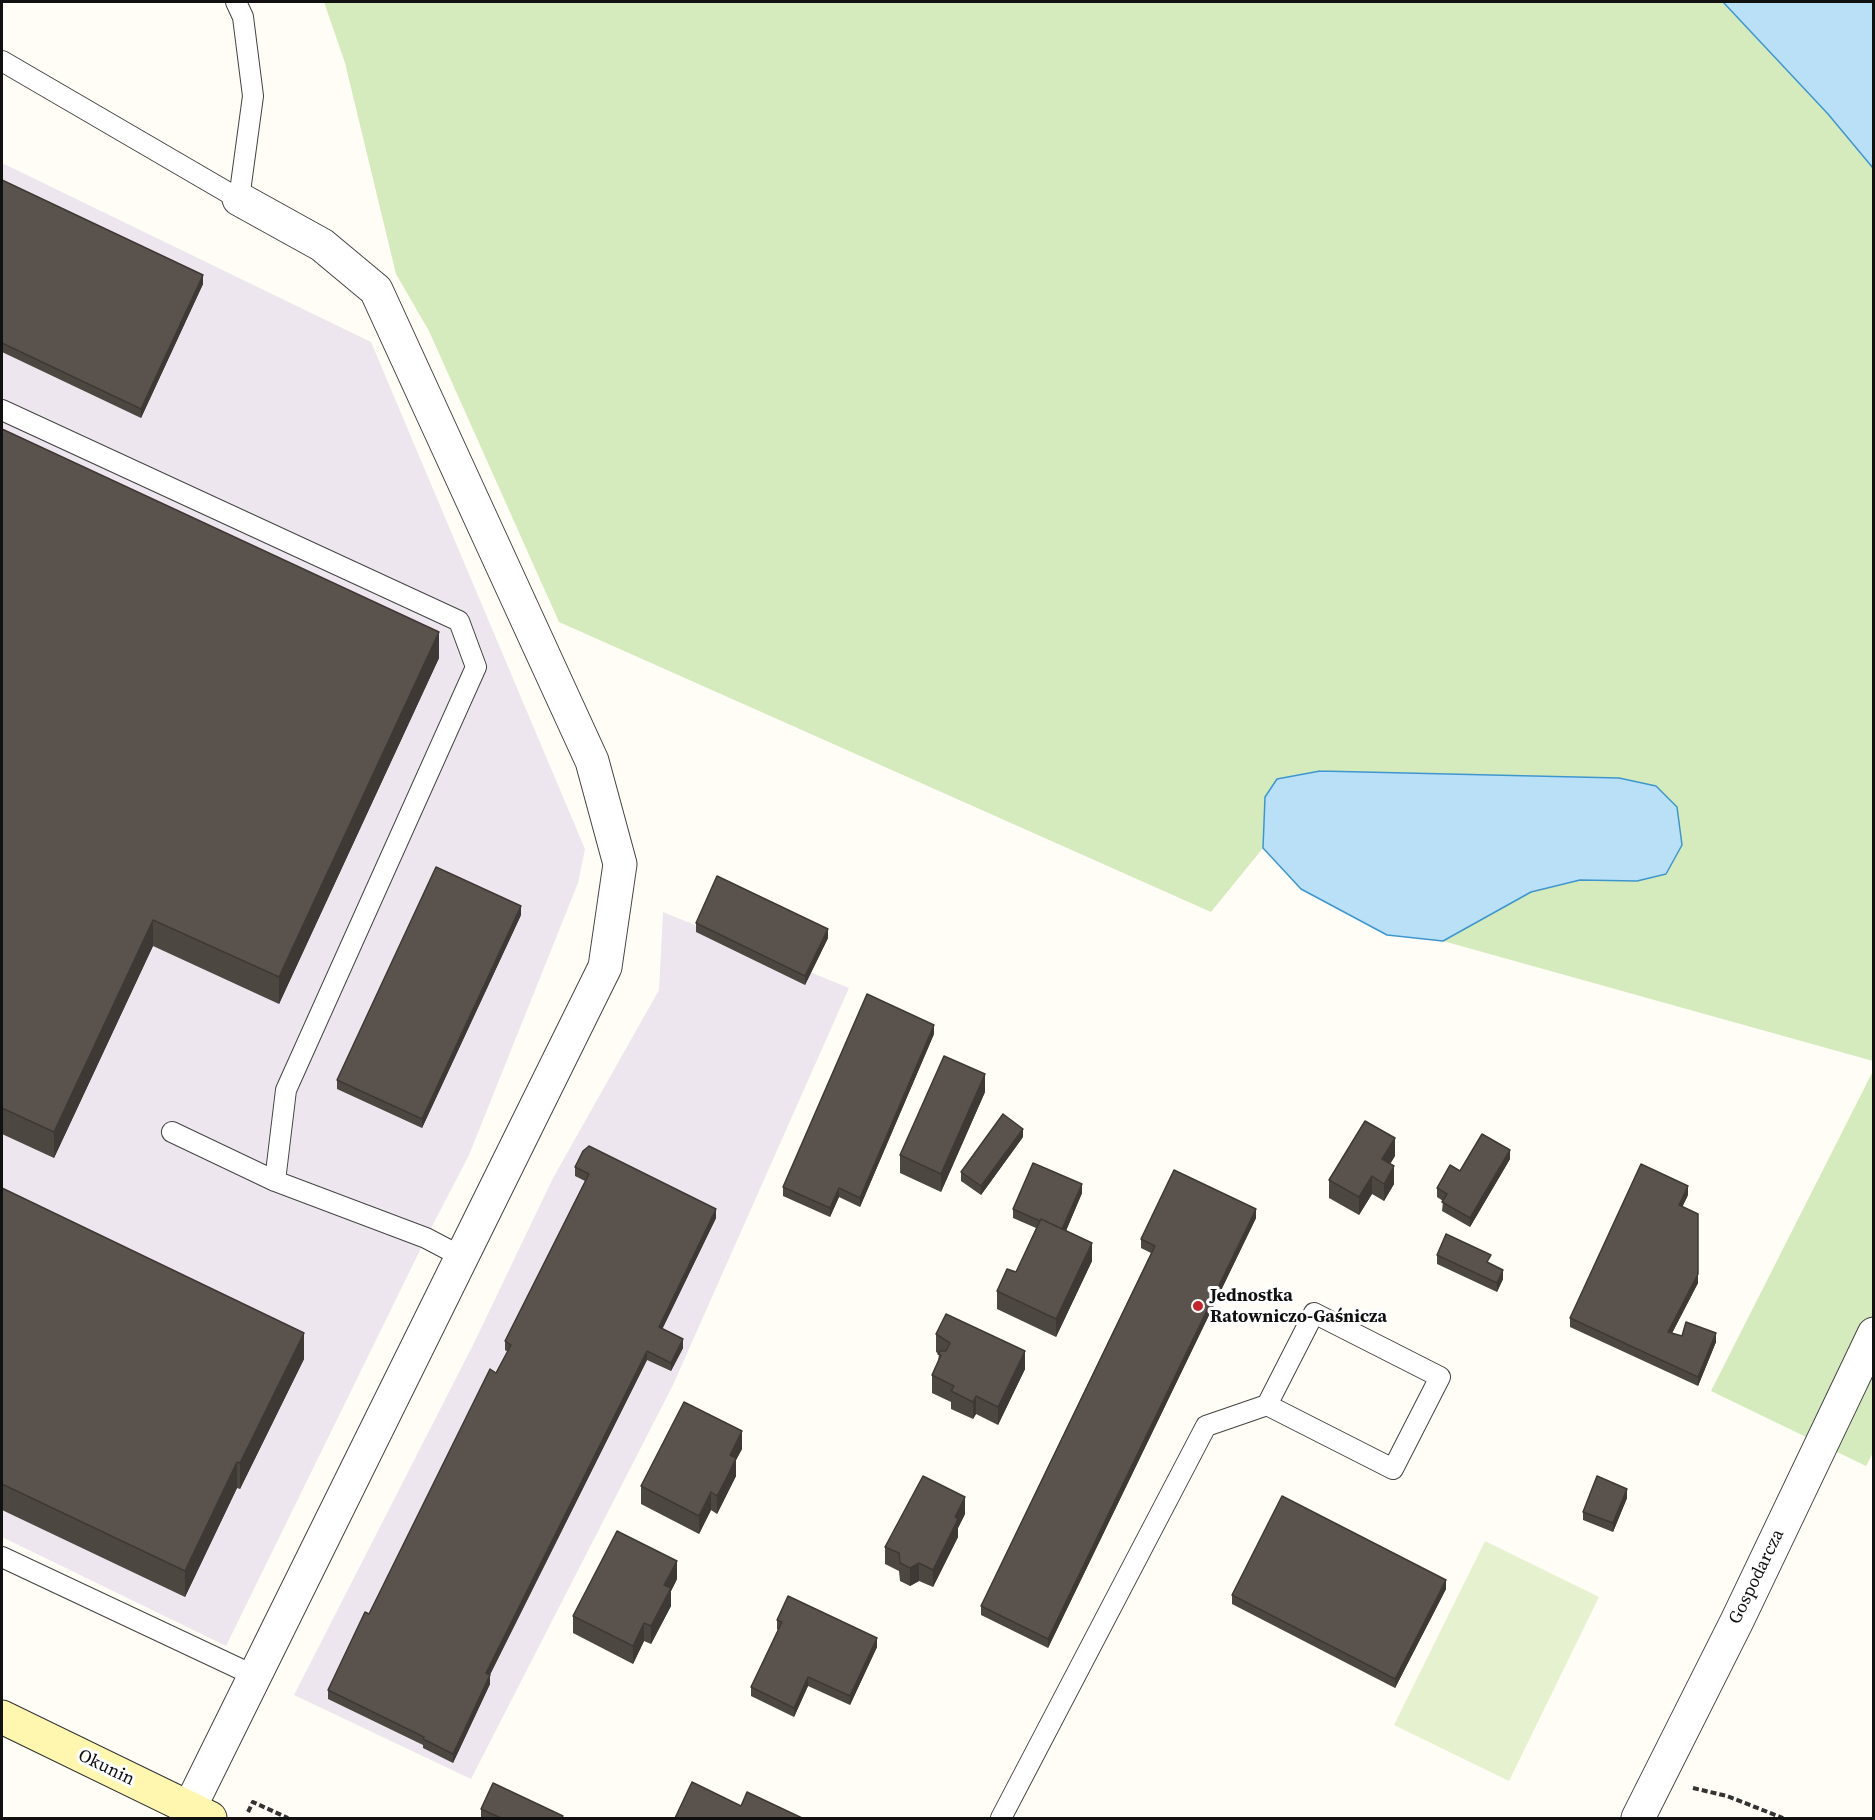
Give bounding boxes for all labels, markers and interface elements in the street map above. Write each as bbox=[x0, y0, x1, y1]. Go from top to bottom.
place label: Jednostka Ratowniczo-Gaśnicza bbox=[1210, 1285, 1387, 1328]
marker: Jednostka Ratowniczo-Gaśnicza bbox=[1191, 1299, 1205, 1313]
street label: Gospodarcza bbox=[1725, 1526, 1789, 1628]
street label: Okunin bbox=[74, 1745, 138, 1791]

